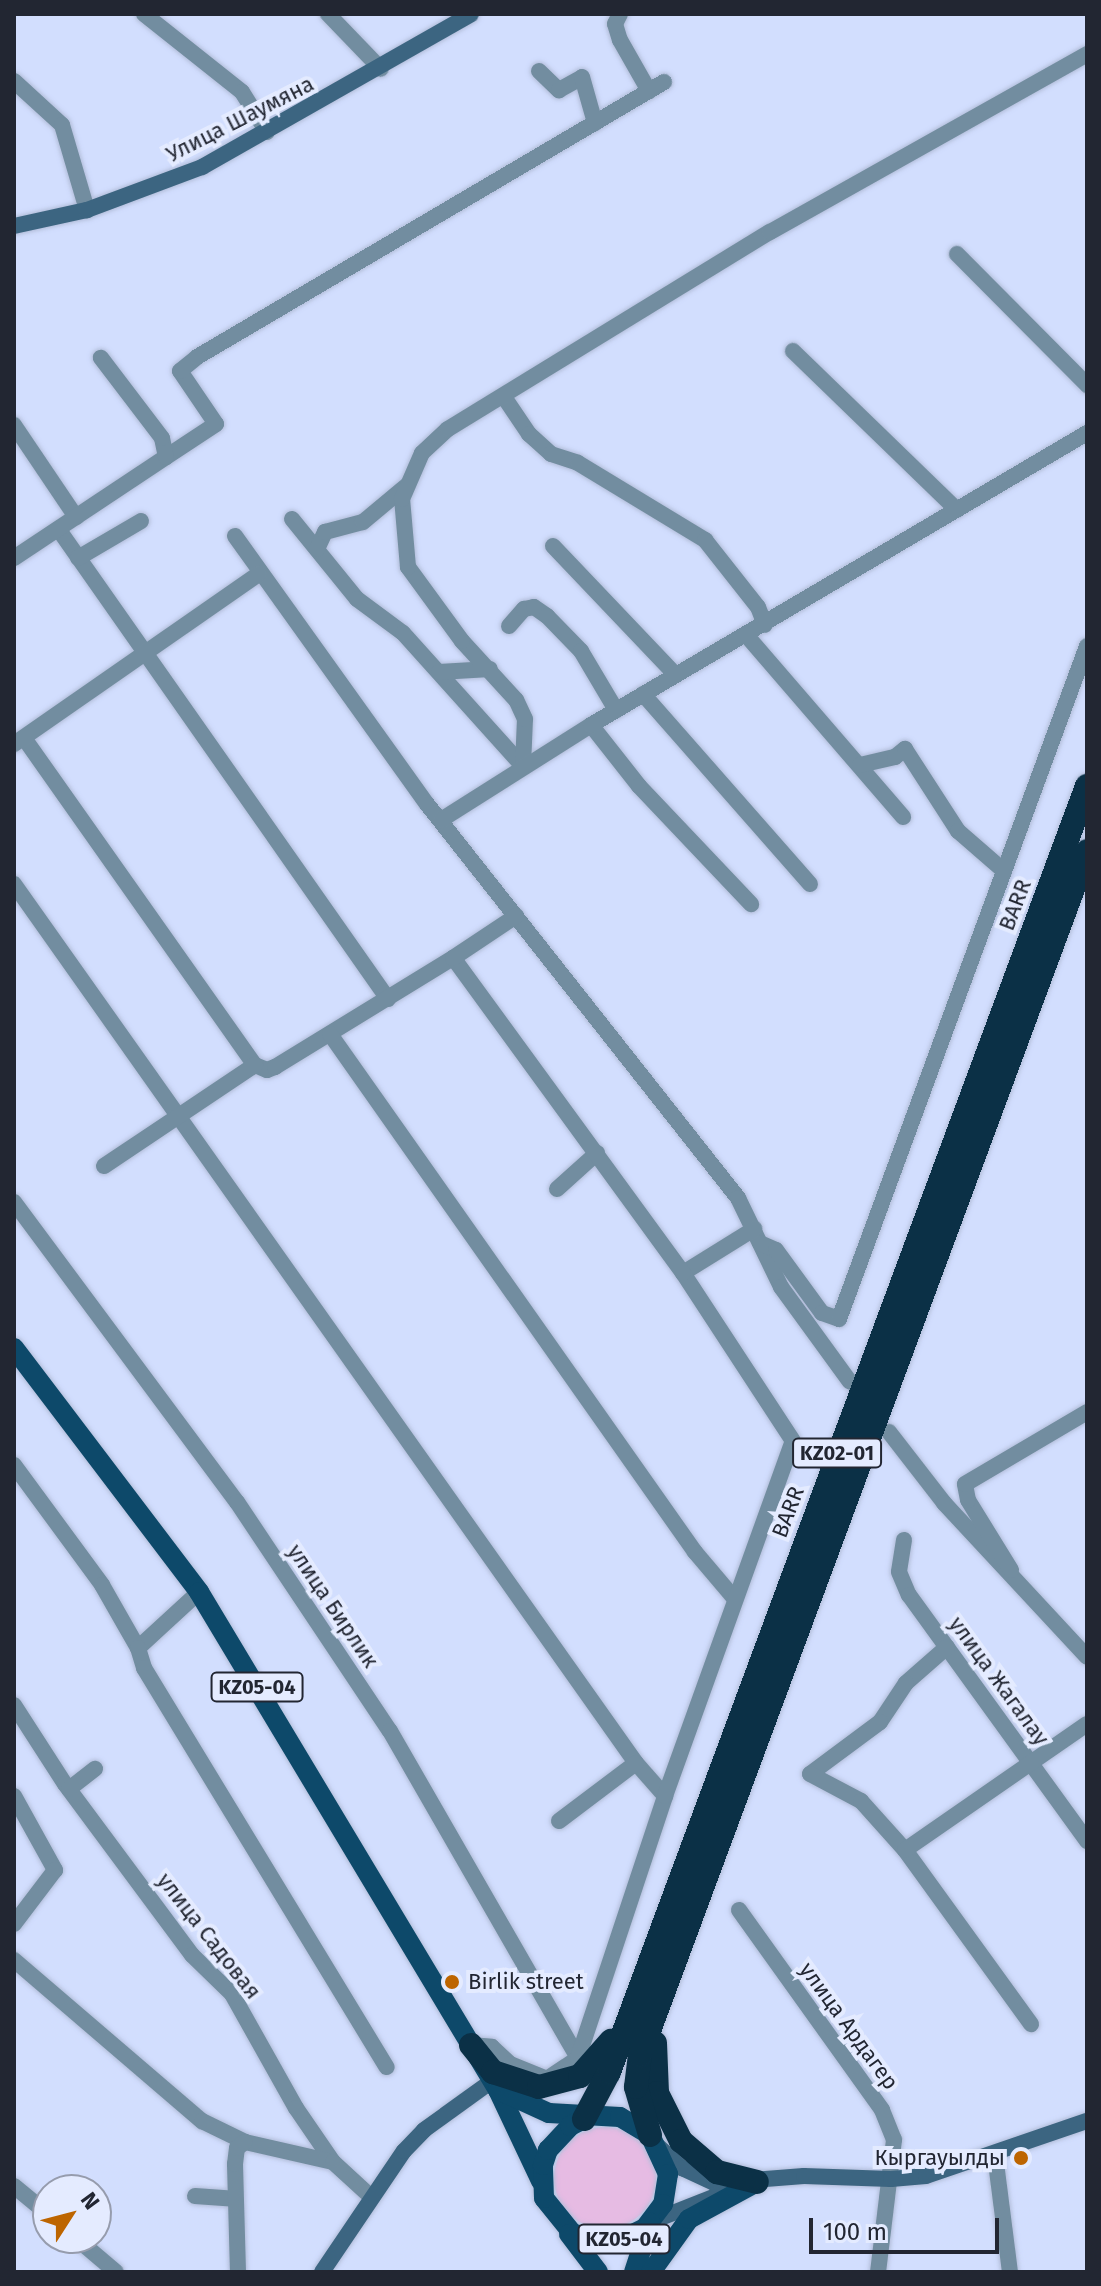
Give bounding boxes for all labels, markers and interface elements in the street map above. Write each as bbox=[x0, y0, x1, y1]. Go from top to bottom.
street label: Улица Шаумяна bbox=[162, 70, 318, 168]
street label: BARR bbox=[993, 876, 1037, 934]
road number: KZ02-01 bbox=[791, 1437, 883, 1469]
street label: BARR bbox=[766, 1483, 810, 1541]
street label: улица Бирлик bbox=[282, 1539, 384, 1673]
street label: улица Жагалау bbox=[943, 1611, 1055, 1751]
road number: KZ05-04 bbox=[209, 1671, 305, 1703]
street label: улица Садовая bbox=[152, 1868, 266, 2004]
street label: улица Ардагер bbox=[794, 1957, 904, 2095]
place label: Birlik street bbox=[468, 1969, 584, 1995]
marker: Birlik street bbox=[443, 1973, 461, 1991]
place label: Кыргауылды bbox=[875, 2145, 1005, 2171]
marker: Кыргауылды bbox=[1012, 2149, 1030, 2167]
north arrow bbox=[32, 2174, 112, 2254]
text: N bbox=[75, 2187, 105, 2215]
scale bar bbox=[813, 2202, 1003, 2252]
text: 100 m bbox=[823, 2218, 887, 2246]
road number: KZ05-04 bbox=[576, 2223, 672, 2255]

